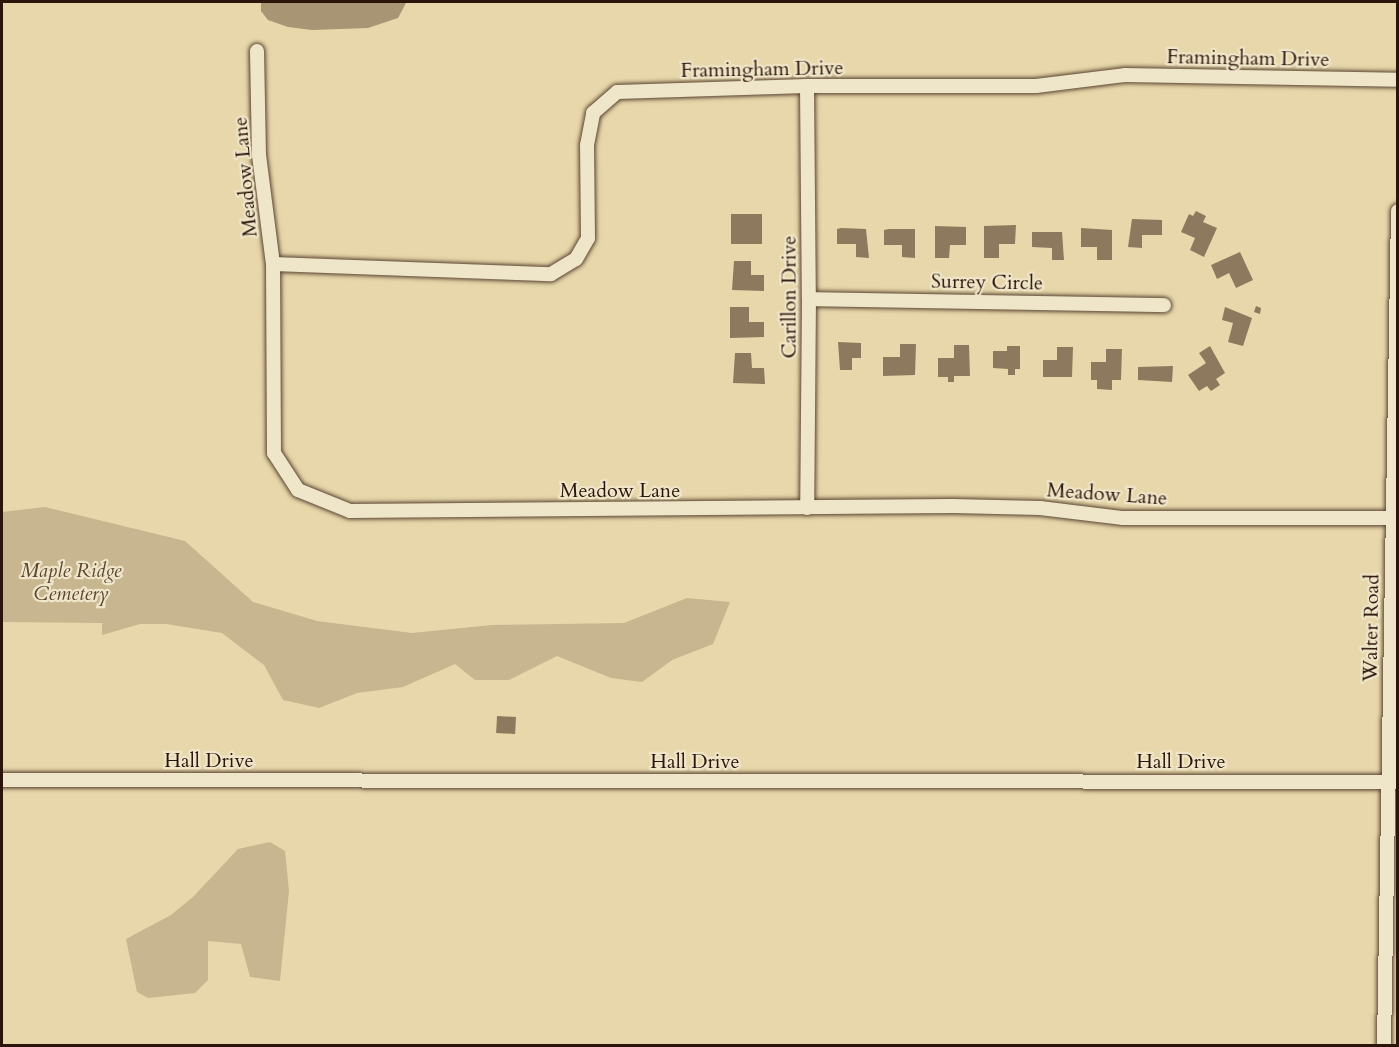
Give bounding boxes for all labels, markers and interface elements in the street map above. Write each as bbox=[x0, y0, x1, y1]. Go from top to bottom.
street label: Framingham Drive bbox=[1166, 45, 1330, 71]
street label: Framingham Drive bbox=[680, 56, 844, 82]
street label: Meadow Lane bbox=[228, 116, 262, 238]
street label: Carillon Drive bbox=[777, 236, 801, 358]
street label: Surrey Circle bbox=[931, 269, 1043, 295]
street label: Meadow Lane bbox=[560, 478, 680, 502]
street label: Meadow Lane bbox=[1046, 478, 1168, 510]
park label: Maple Ridge Cemetery bbox=[20, 559, 122, 606]
street label: Walter Road bbox=[1358, 574, 1384, 682]
street label: Hall Drive bbox=[164, 748, 254, 772]
street label: Hall Drive bbox=[650, 749, 740, 773]
street label: Hall Drive bbox=[1136, 749, 1226, 773]

